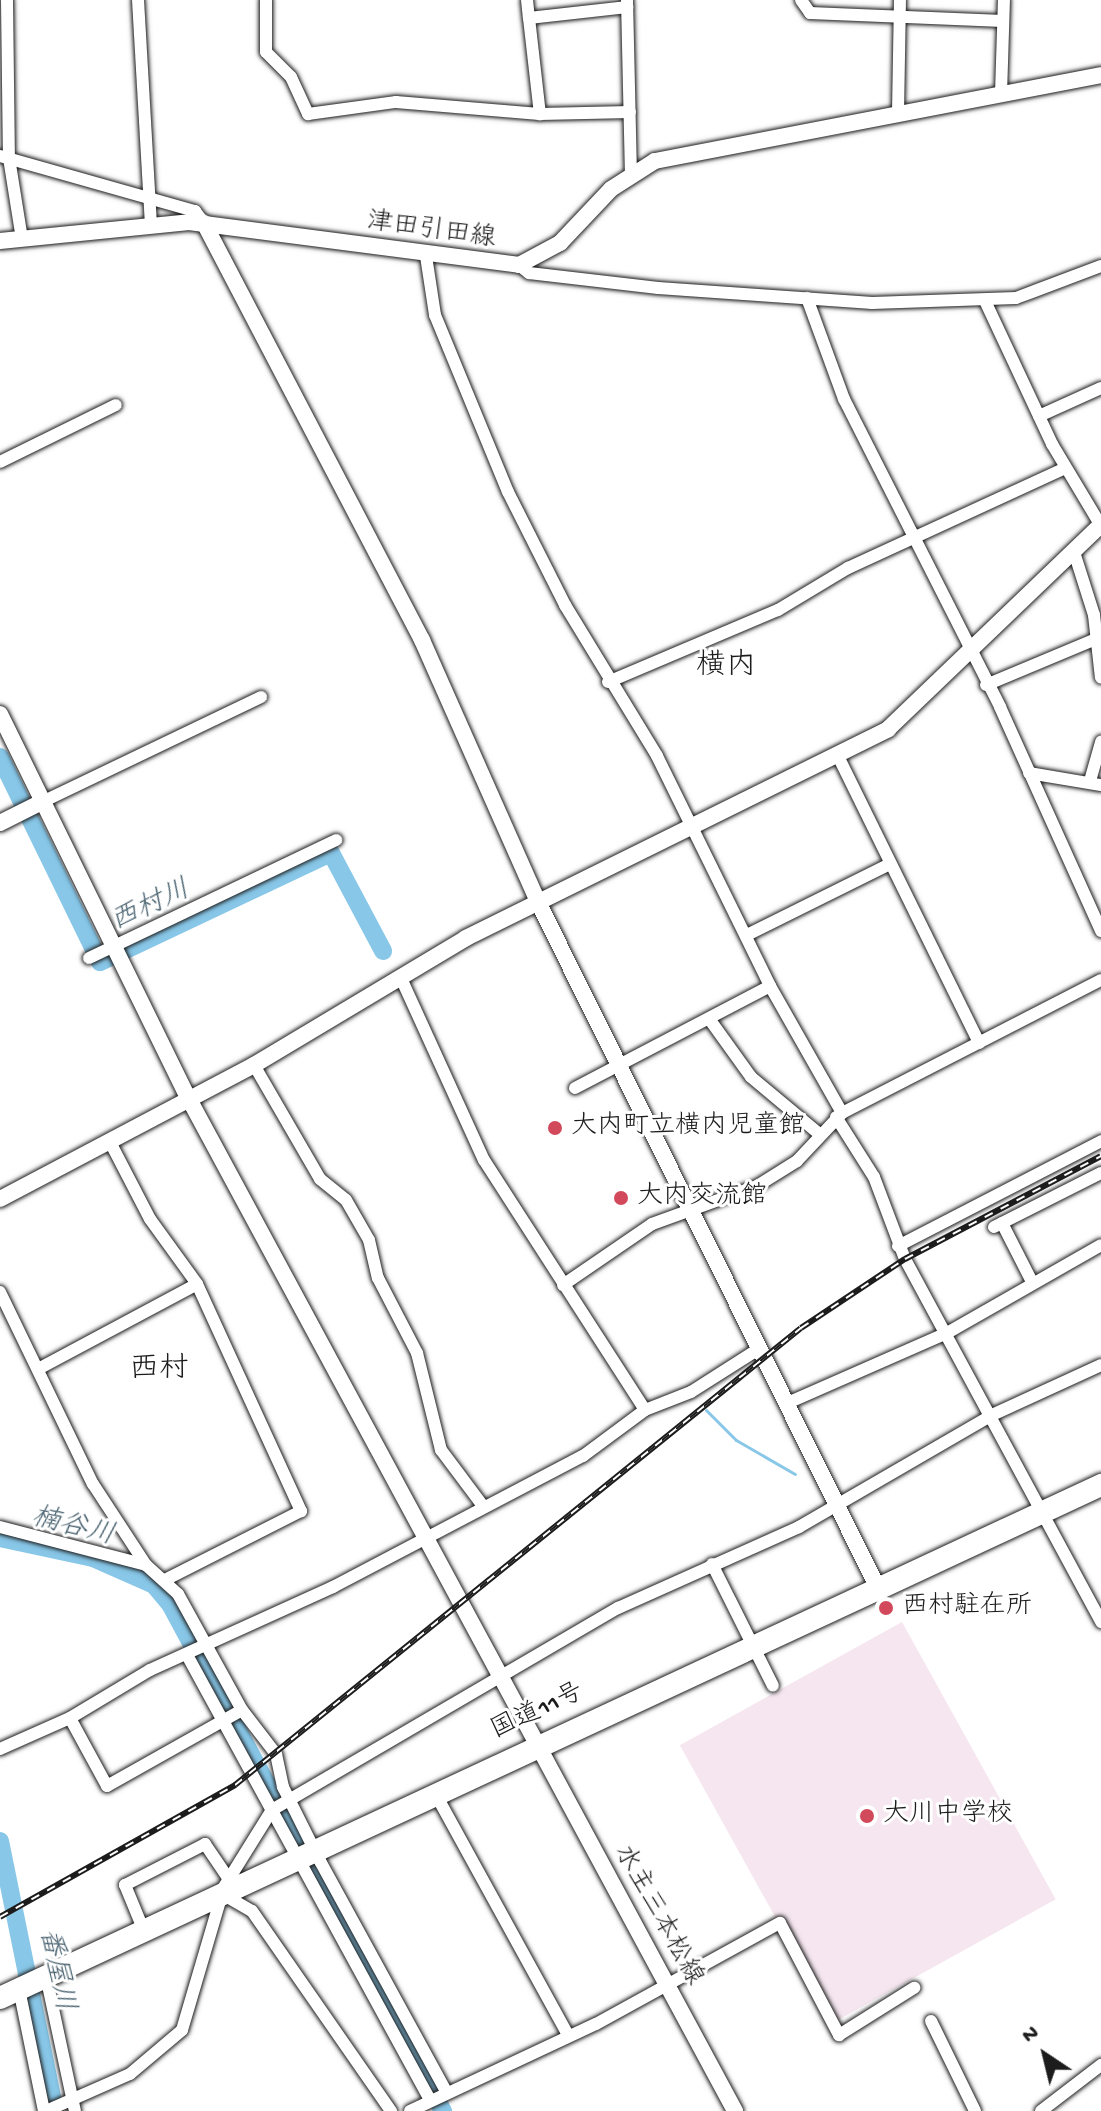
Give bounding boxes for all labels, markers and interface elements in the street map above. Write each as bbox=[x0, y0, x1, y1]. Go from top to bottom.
street label: 津田引田線 bbox=[364, 208, 498, 256]
district label: 横内 bbox=[696, 650, 756, 686]
water label: 西村川 bbox=[106, 874, 196, 940]
place label: 大内町立横内児童館 bbox=[571, 1112, 805, 1144]
marker: 大内町立横内児童館 bbox=[546, 1119, 564, 1137]
place label: 大内交流館 bbox=[637, 1182, 767, 1214]
marker: 大内交流館 bbox=[612, 1189, 630, 1207]
district label: 西村 bbox=[129, 1353, 189, 1389]
water label: 楠谷川 bbox=[28, 1502, 118, 1554]
place label: 西村駐在所 bbox=[902, 1592, 1032, 1624]
marker: 西村駐在所 bbox=[877, 1599, 895, 1617]
street label: 国道11号 bbox=[487, 1678, 589, 1748]
place label: 大川中学校 bbox=[883, 1800, 1013, 1832]
marker: 大川中学校 bbox=[858, 1807, 876, 1825]
street label: 水主三本松線 bbox=[606, 1840, 708, 1992]
water label: 番屋川 bbox=[30, 1925, 80, 2015]
north arrow bbox=[1005, 2015, 1085, 2095]
text: N bbox=[1018, 2021, 1045, 2050]

